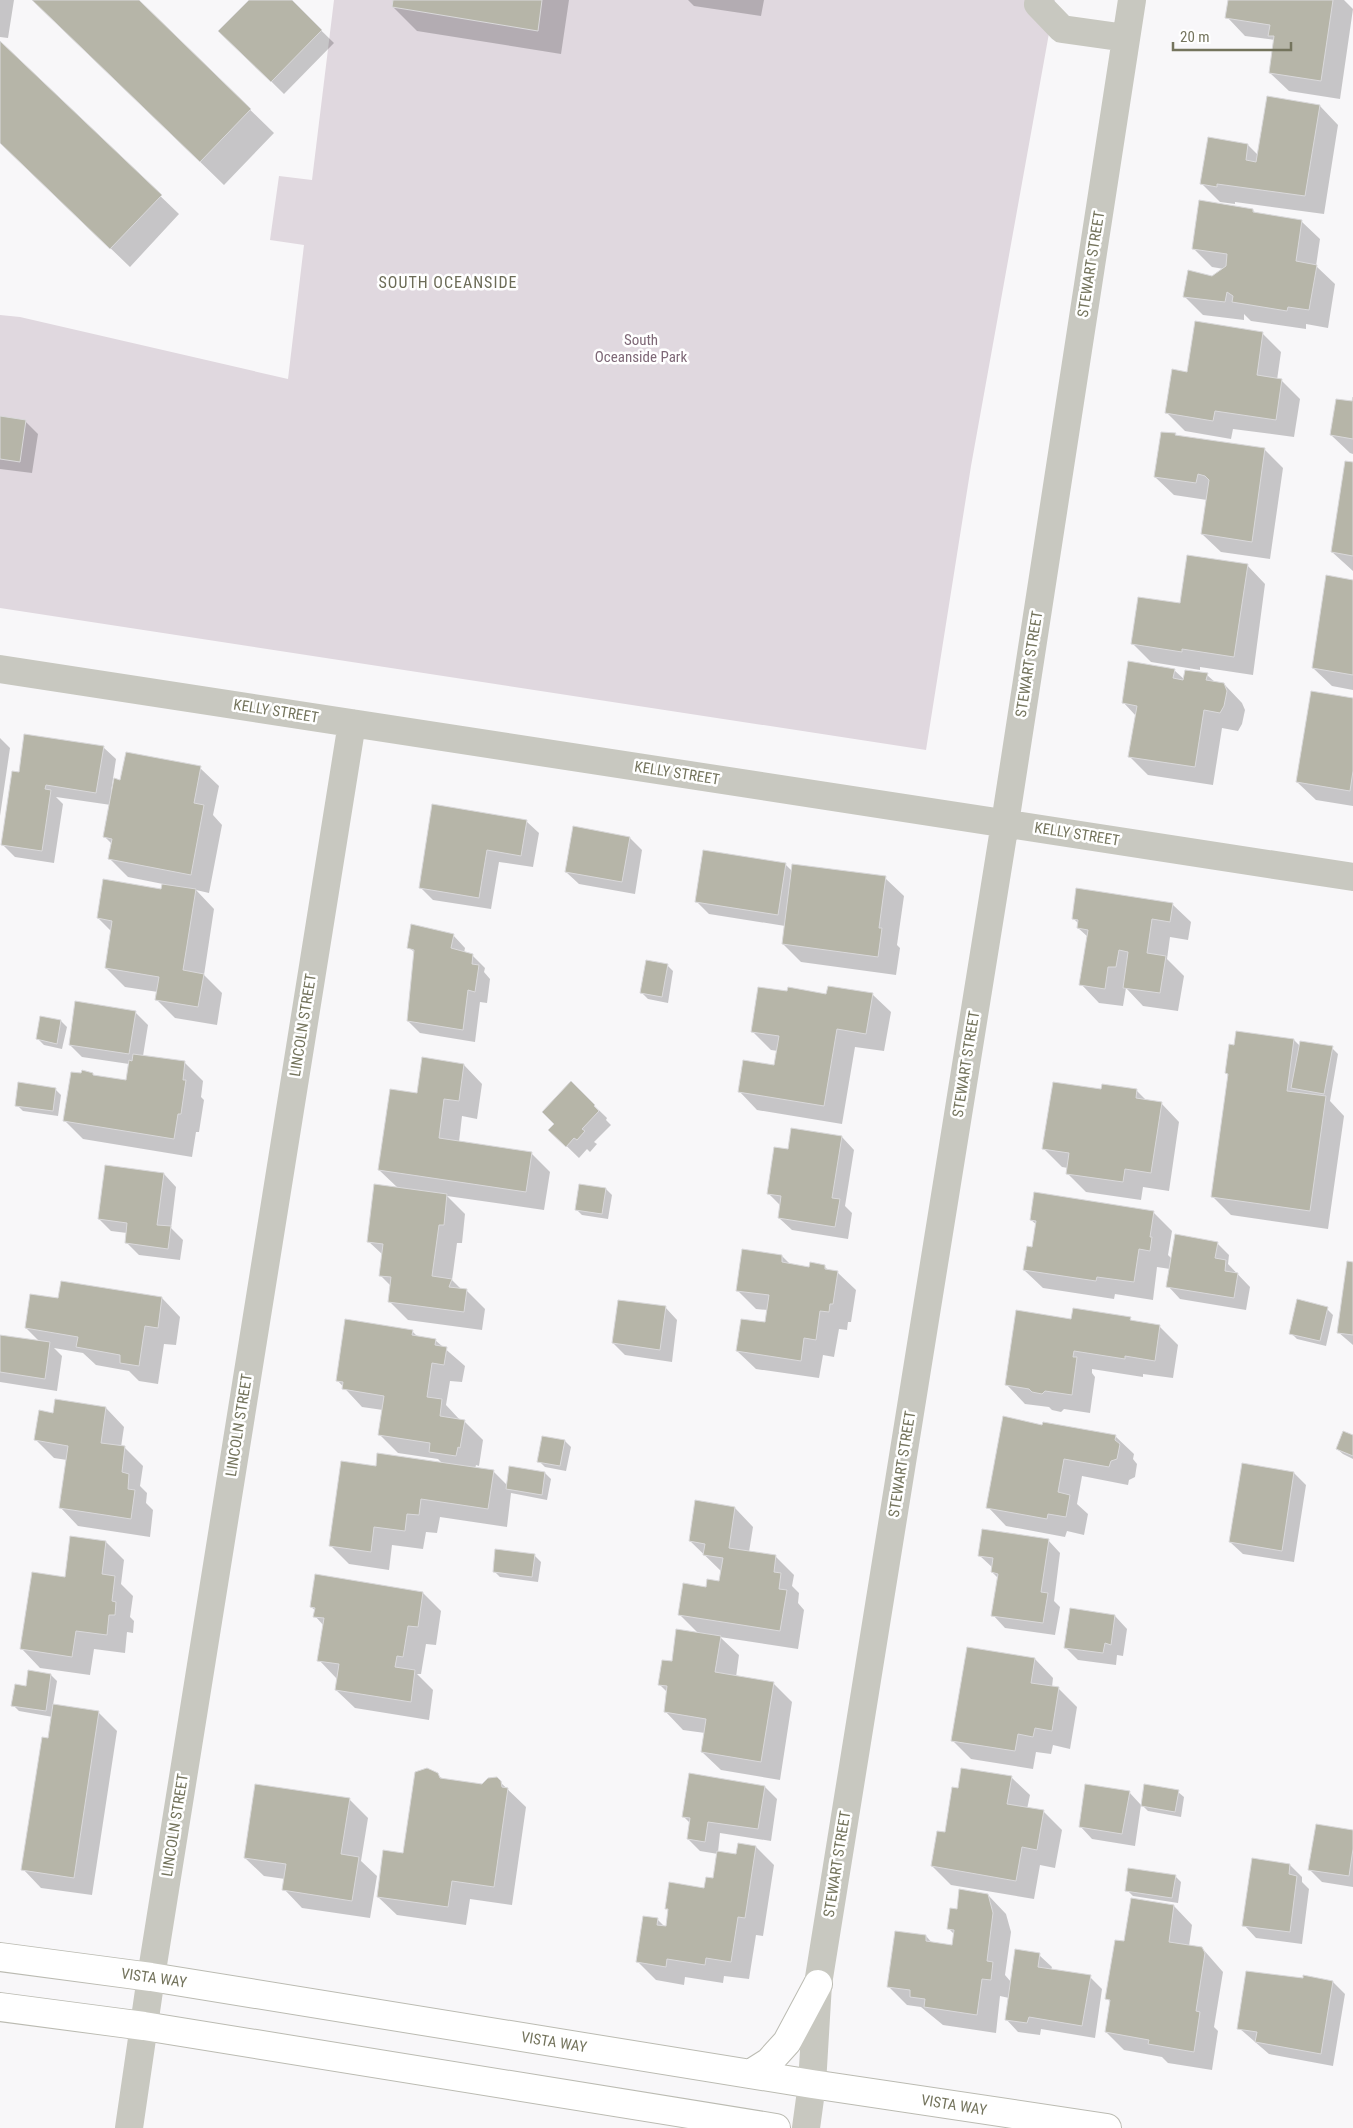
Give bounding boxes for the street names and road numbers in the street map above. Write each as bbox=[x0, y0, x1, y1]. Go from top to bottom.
street label: STEWART STREET bbox=[1074, 209, 1108, 319]
street label: STEWART STREET bbox=[1012, 609, 1046, 719]
street label: KELLY STREET bbox=[232, 695, 320, 727]
street label: KELLY STREET bbox=[633, 757, 721, 789]
street label: KELLY STREET bbox=[1033, 818, 1121, 850]
street label: LINCOLN STREET bbox=[286, 972, 320, 1078]
street label: STEWART STREET bbox=[949, 1009, 983, 1119]
street label: LINCOLN STREET bbox=[222, 1372, 256, 1478]
street label: STEWART STREET bbox=[885, 1409, 919, 1519]
street label: LINCOLN STREET bbox=[158, 1772, 192, 1878]
street label: STEWART STREET bbox=[820, 1809, 854, 1919]
street label: VISTA WAY bbox=[120, 1964, 188, 1992]
street label: VISTA WAY bbox=[520, 2028, 588, 2056]
street label: VISTA WAY bbox=[920, 2091, 988, 2119]

